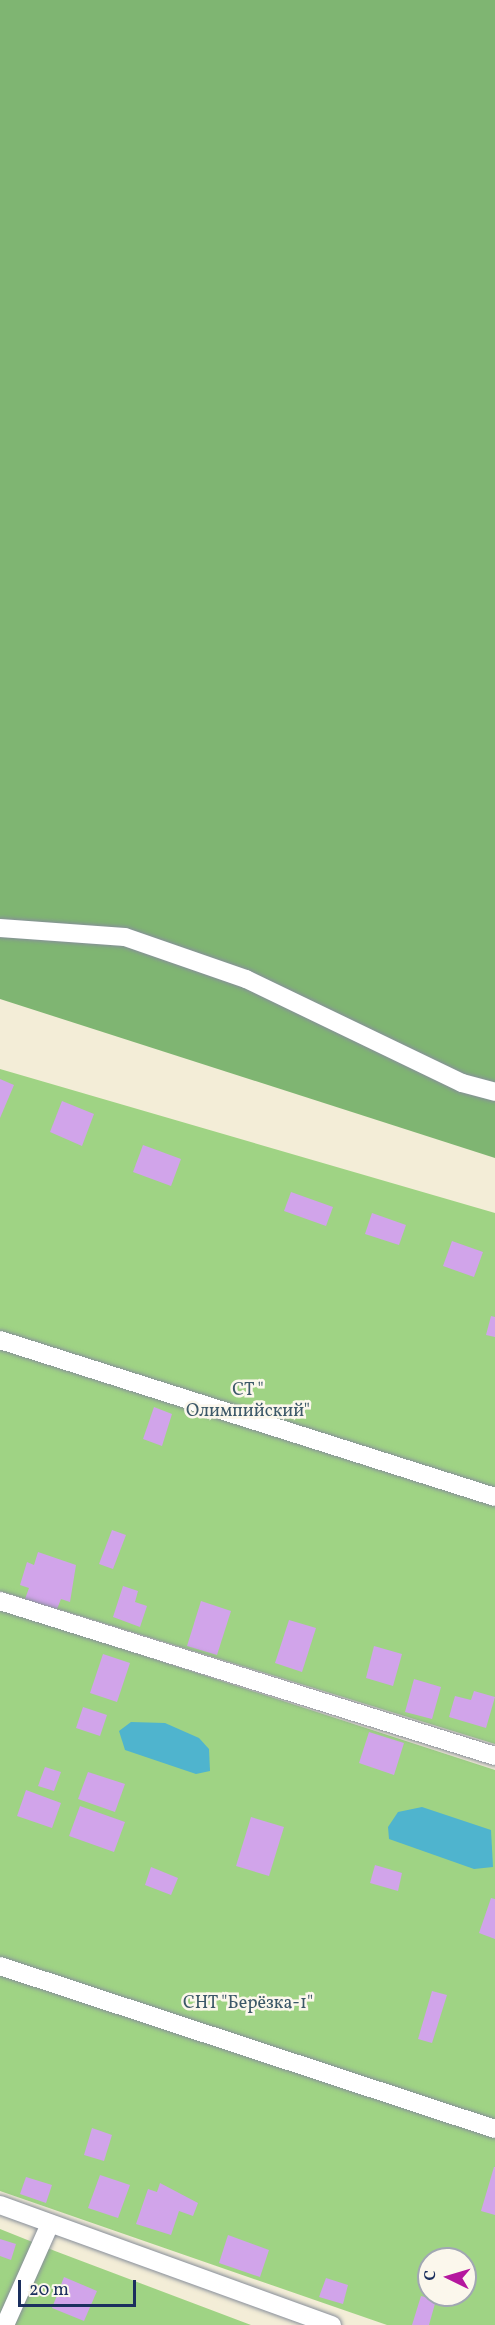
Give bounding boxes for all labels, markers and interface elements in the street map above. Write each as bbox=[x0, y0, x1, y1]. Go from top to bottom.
park label: СТ " Олимпийский" bbox=[186, 1381, 310, 1424]
park label: СНТ "Берёзка-1" bbox=[183, 1993, 313, 2015]
north arrow bbox=[417, 2247, 477, 2307]
scale bar bbox=[21, 2268, 140, 2306]
text: С bbox=[420, 2270, 442, 2282]
text: 20 m bbox=[29, 2278, 69, 2303]

